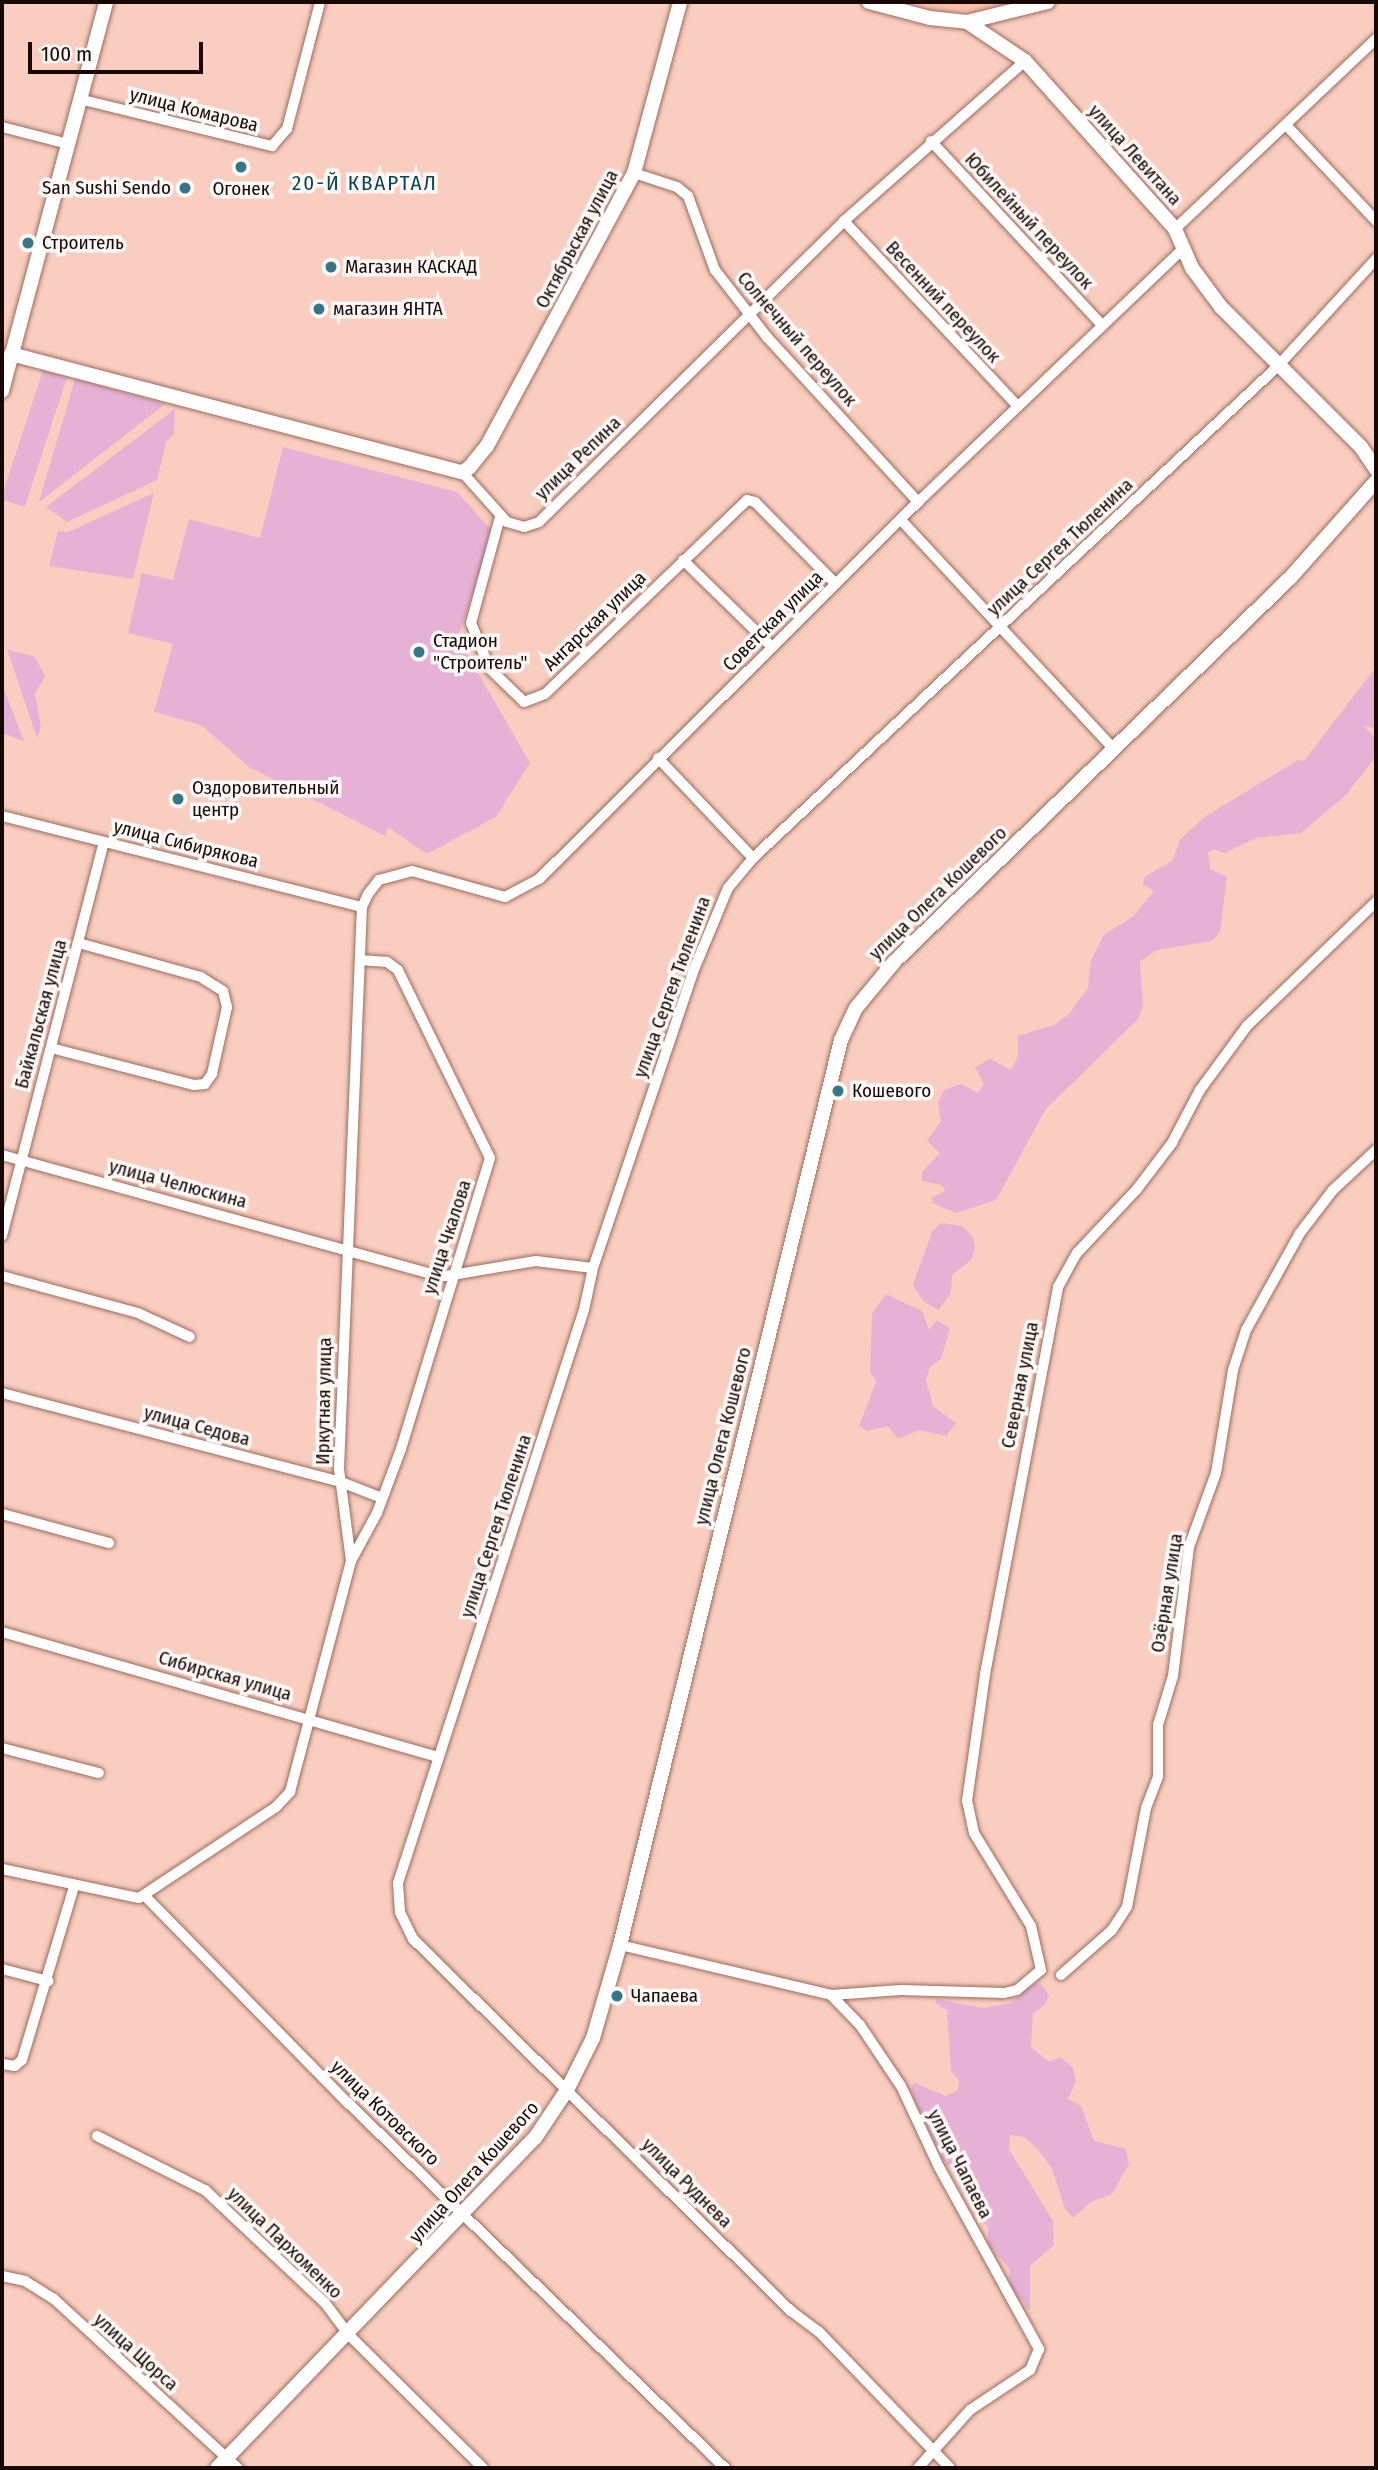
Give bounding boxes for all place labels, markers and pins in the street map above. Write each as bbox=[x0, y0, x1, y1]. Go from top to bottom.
marker: Огонек bbox=[233, 159, 249, 175]
place label: San Sushi Sendo bbox=[42, 177, 171, 199]
place label: Огонек bbox=[212, 178, 270, 200]
marker: San Sushi Sendo bbox=[177, 180, 193, 196]
place label: Строитель bbox=[42, 232, 124, 254]
marker: Строитель bbox=[20, 235, 36, 251]
place label: Магазин КАСКАД bbox=[345, 256, 477, 278]
marker: Магазин КАСКАД bbox=[323, 259, 339, 275]
place label: магазин ЯНТА bbox=[333, 298, 443, 320]
marker: магазин ЯНТА bbox=[311, 301, 327, 317]
place label: Стадион "Строитель" bbox=[433, 630, 528, 674]
marker: Стадион "Строитель" bbox=[411, 644, 427, 660]
place label: Оздоровительный центр bbox=[192, 777, 339, 821]
marker: Оздоровительный центр bbox=[170, 791, 186, 807]
place label: Кошевого bbox=[852, 1080, 931, 1102]
marker: Кошевого bbox=[830, 1083, 846, 1099]
place label: Чапаева bbox=[631, 1985, 698, 2007]
marker: Чапаева bbox=[609, 1988, 625, 2004]

